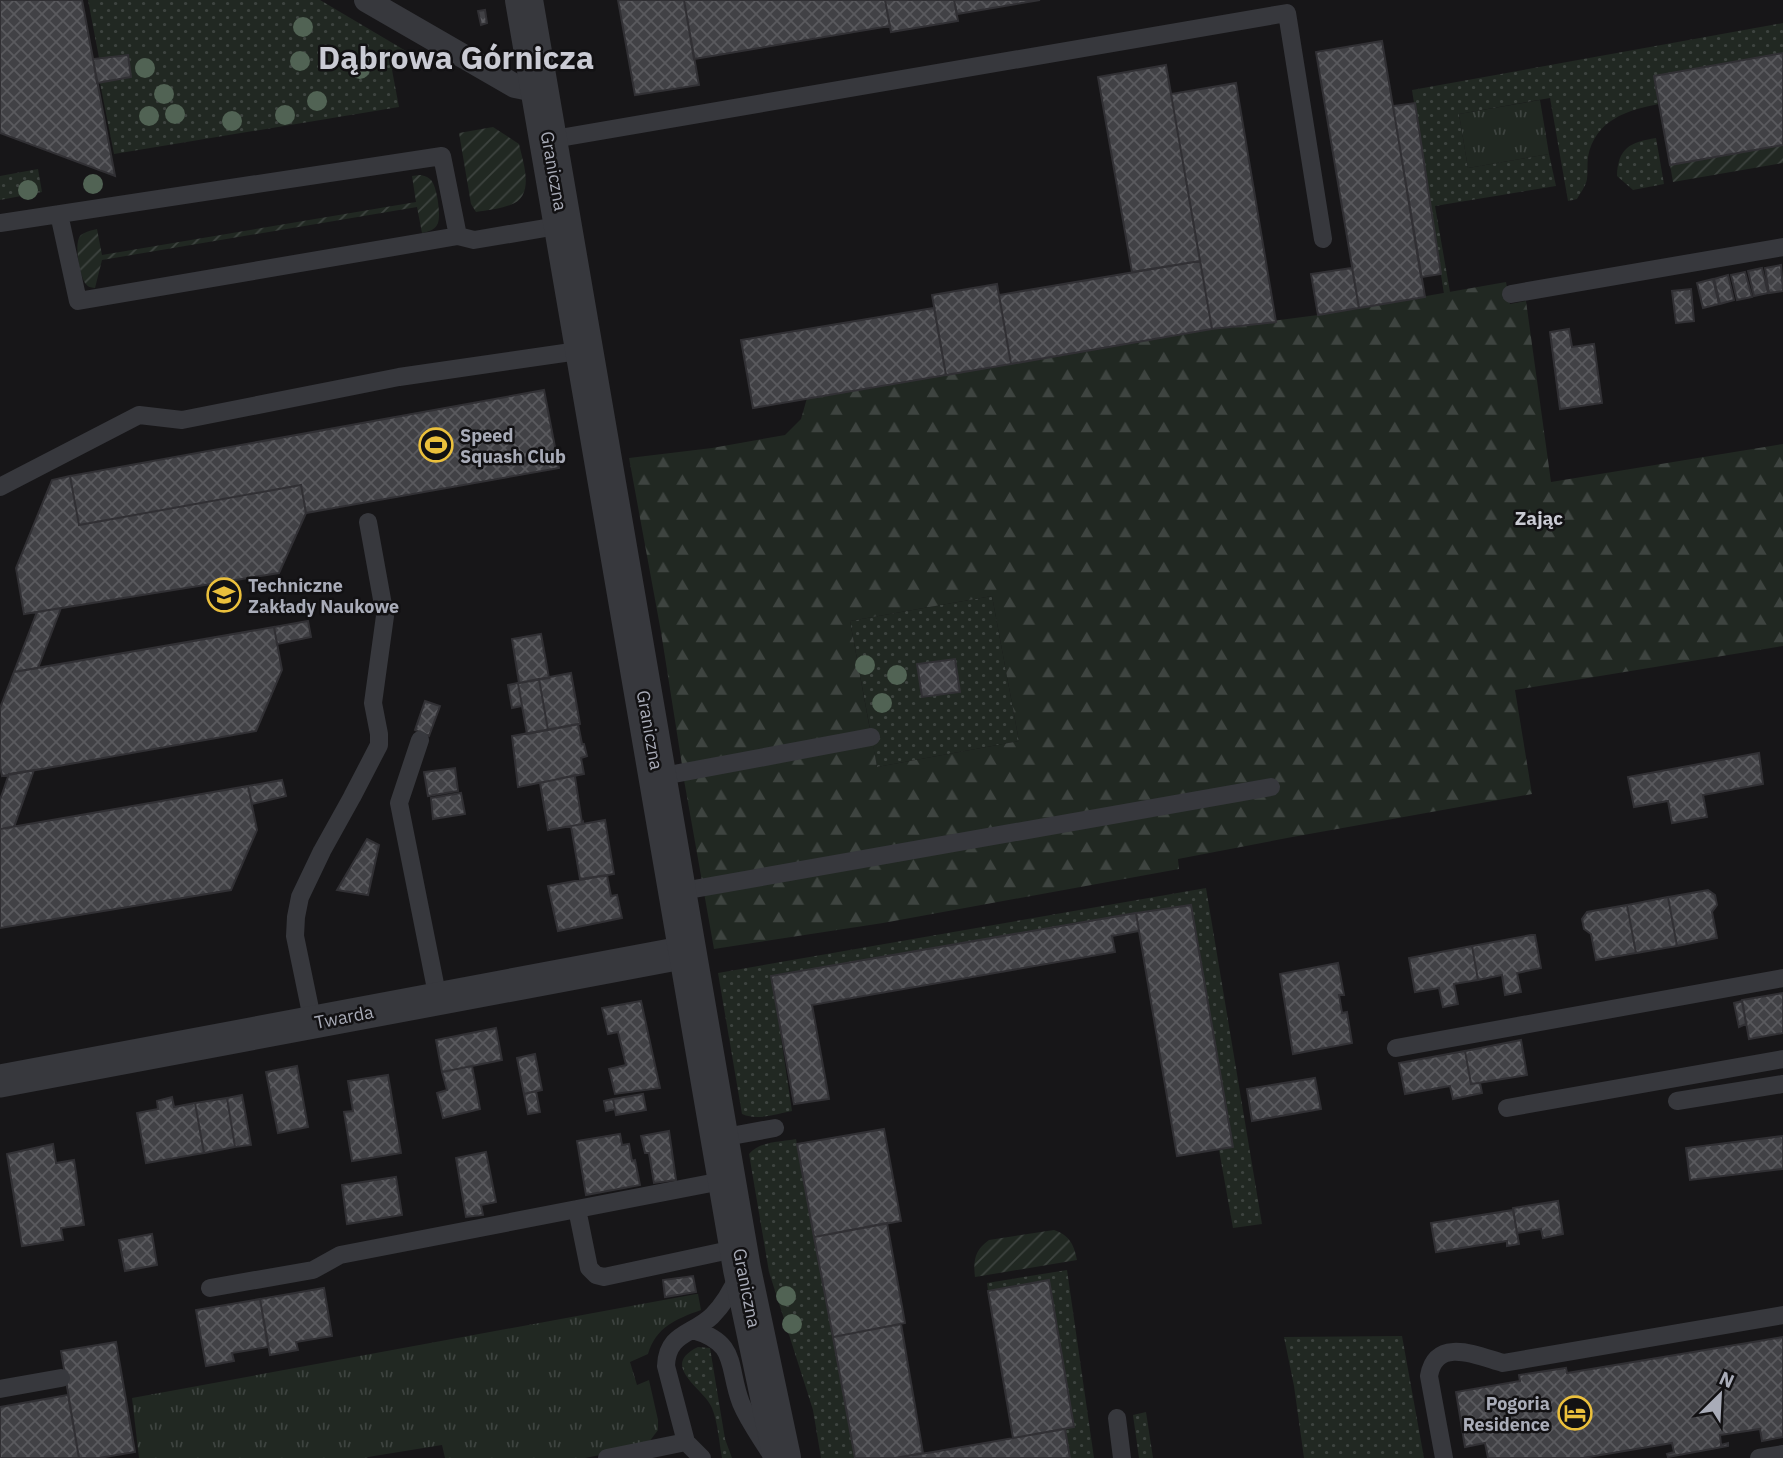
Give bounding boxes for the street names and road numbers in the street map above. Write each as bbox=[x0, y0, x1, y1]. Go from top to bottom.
street label: Graniczna bbox=[536, 129, 572, 213]
street label: Graniczna bbox=[632, 688, 668, 772]
street label: Twarda bbox=[313, 1000, 376, 1034]
street label: Graniczna bbox=[728, 1246, 766, 1330]

